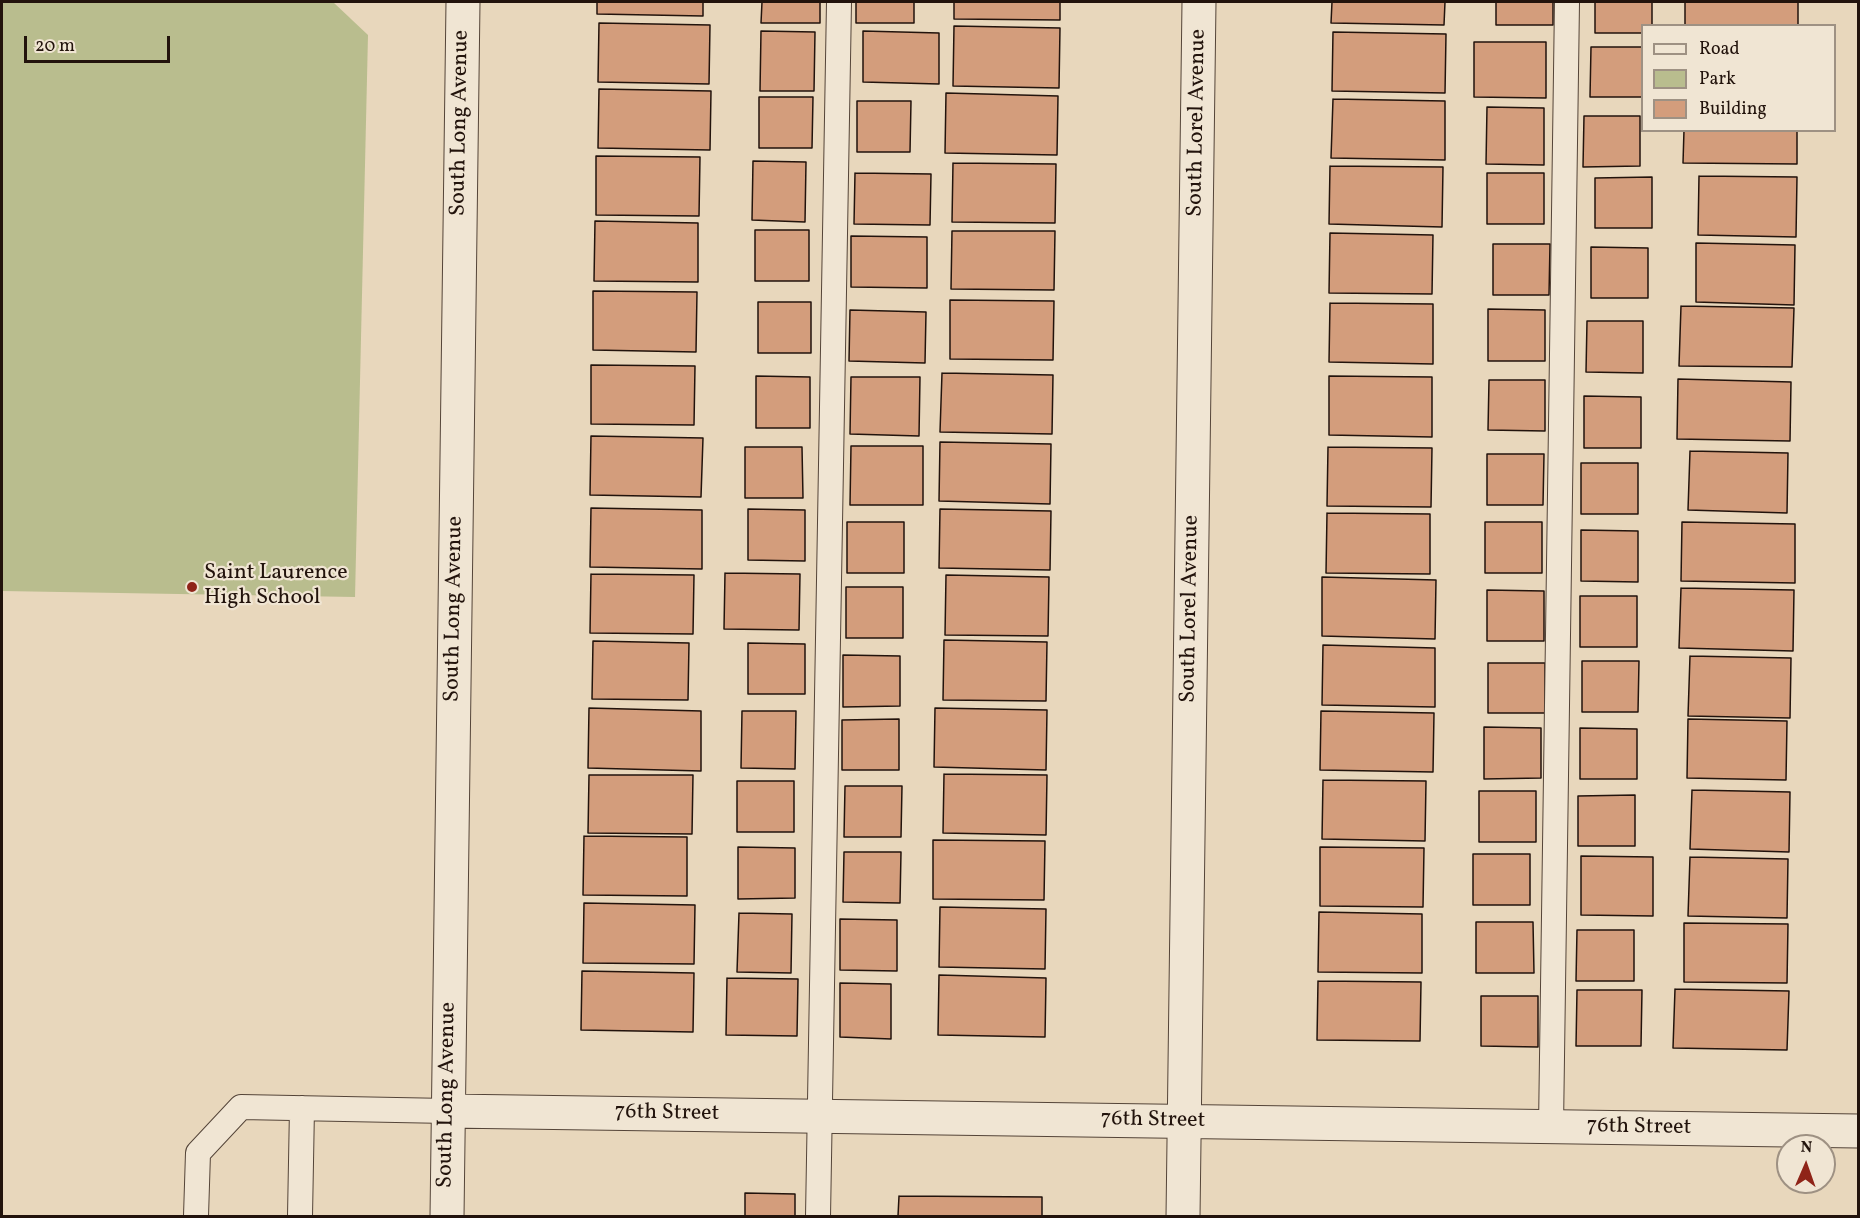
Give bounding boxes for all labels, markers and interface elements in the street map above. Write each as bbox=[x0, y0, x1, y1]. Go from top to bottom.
scale bar bbox=[27, 24, 172, 62]
legend bbox=[1641, 24, 1836, 132]
street label: South Lorel Avenue bbox=[1183, 29, 1213, 217]
street label: South Long Avenue bbox=[446, 30, 476, 216]
text: 20 m bbox=[35, 34, 75, 59]
text: Road bbox=[1699, 37, 1740, 62]
text: Park bbox=[1699, 67, 1736, 92]
text: Building bbox=[1699, 97, 1767, 122]
street label: South Lorel Avenue bbox=[1176, 515, 1206, 703]
street label: South Long Avenue bbox=[440, 516, 470, 702]
place label: Saint Laurence High School bbox=[204, 561, 348, 612]
marker: Saint Laurence High School bbox=[185, 580, 199, 594]
street label: South Long Avenue bbox=[433, 1002, 463, 1188]
street label: 76th Street bbox=[614, 1100, 720, 1128]
street label: 76th Street bbox=[1100, 1107, 1206, 1135]
street label: 76th Street bbox=[1586, 1114, 1692, 1142]
north arrow bbox=[1776, 1134, 1836, 1194]
text: N bbox=[1800, 1137, 1813, 1159]

